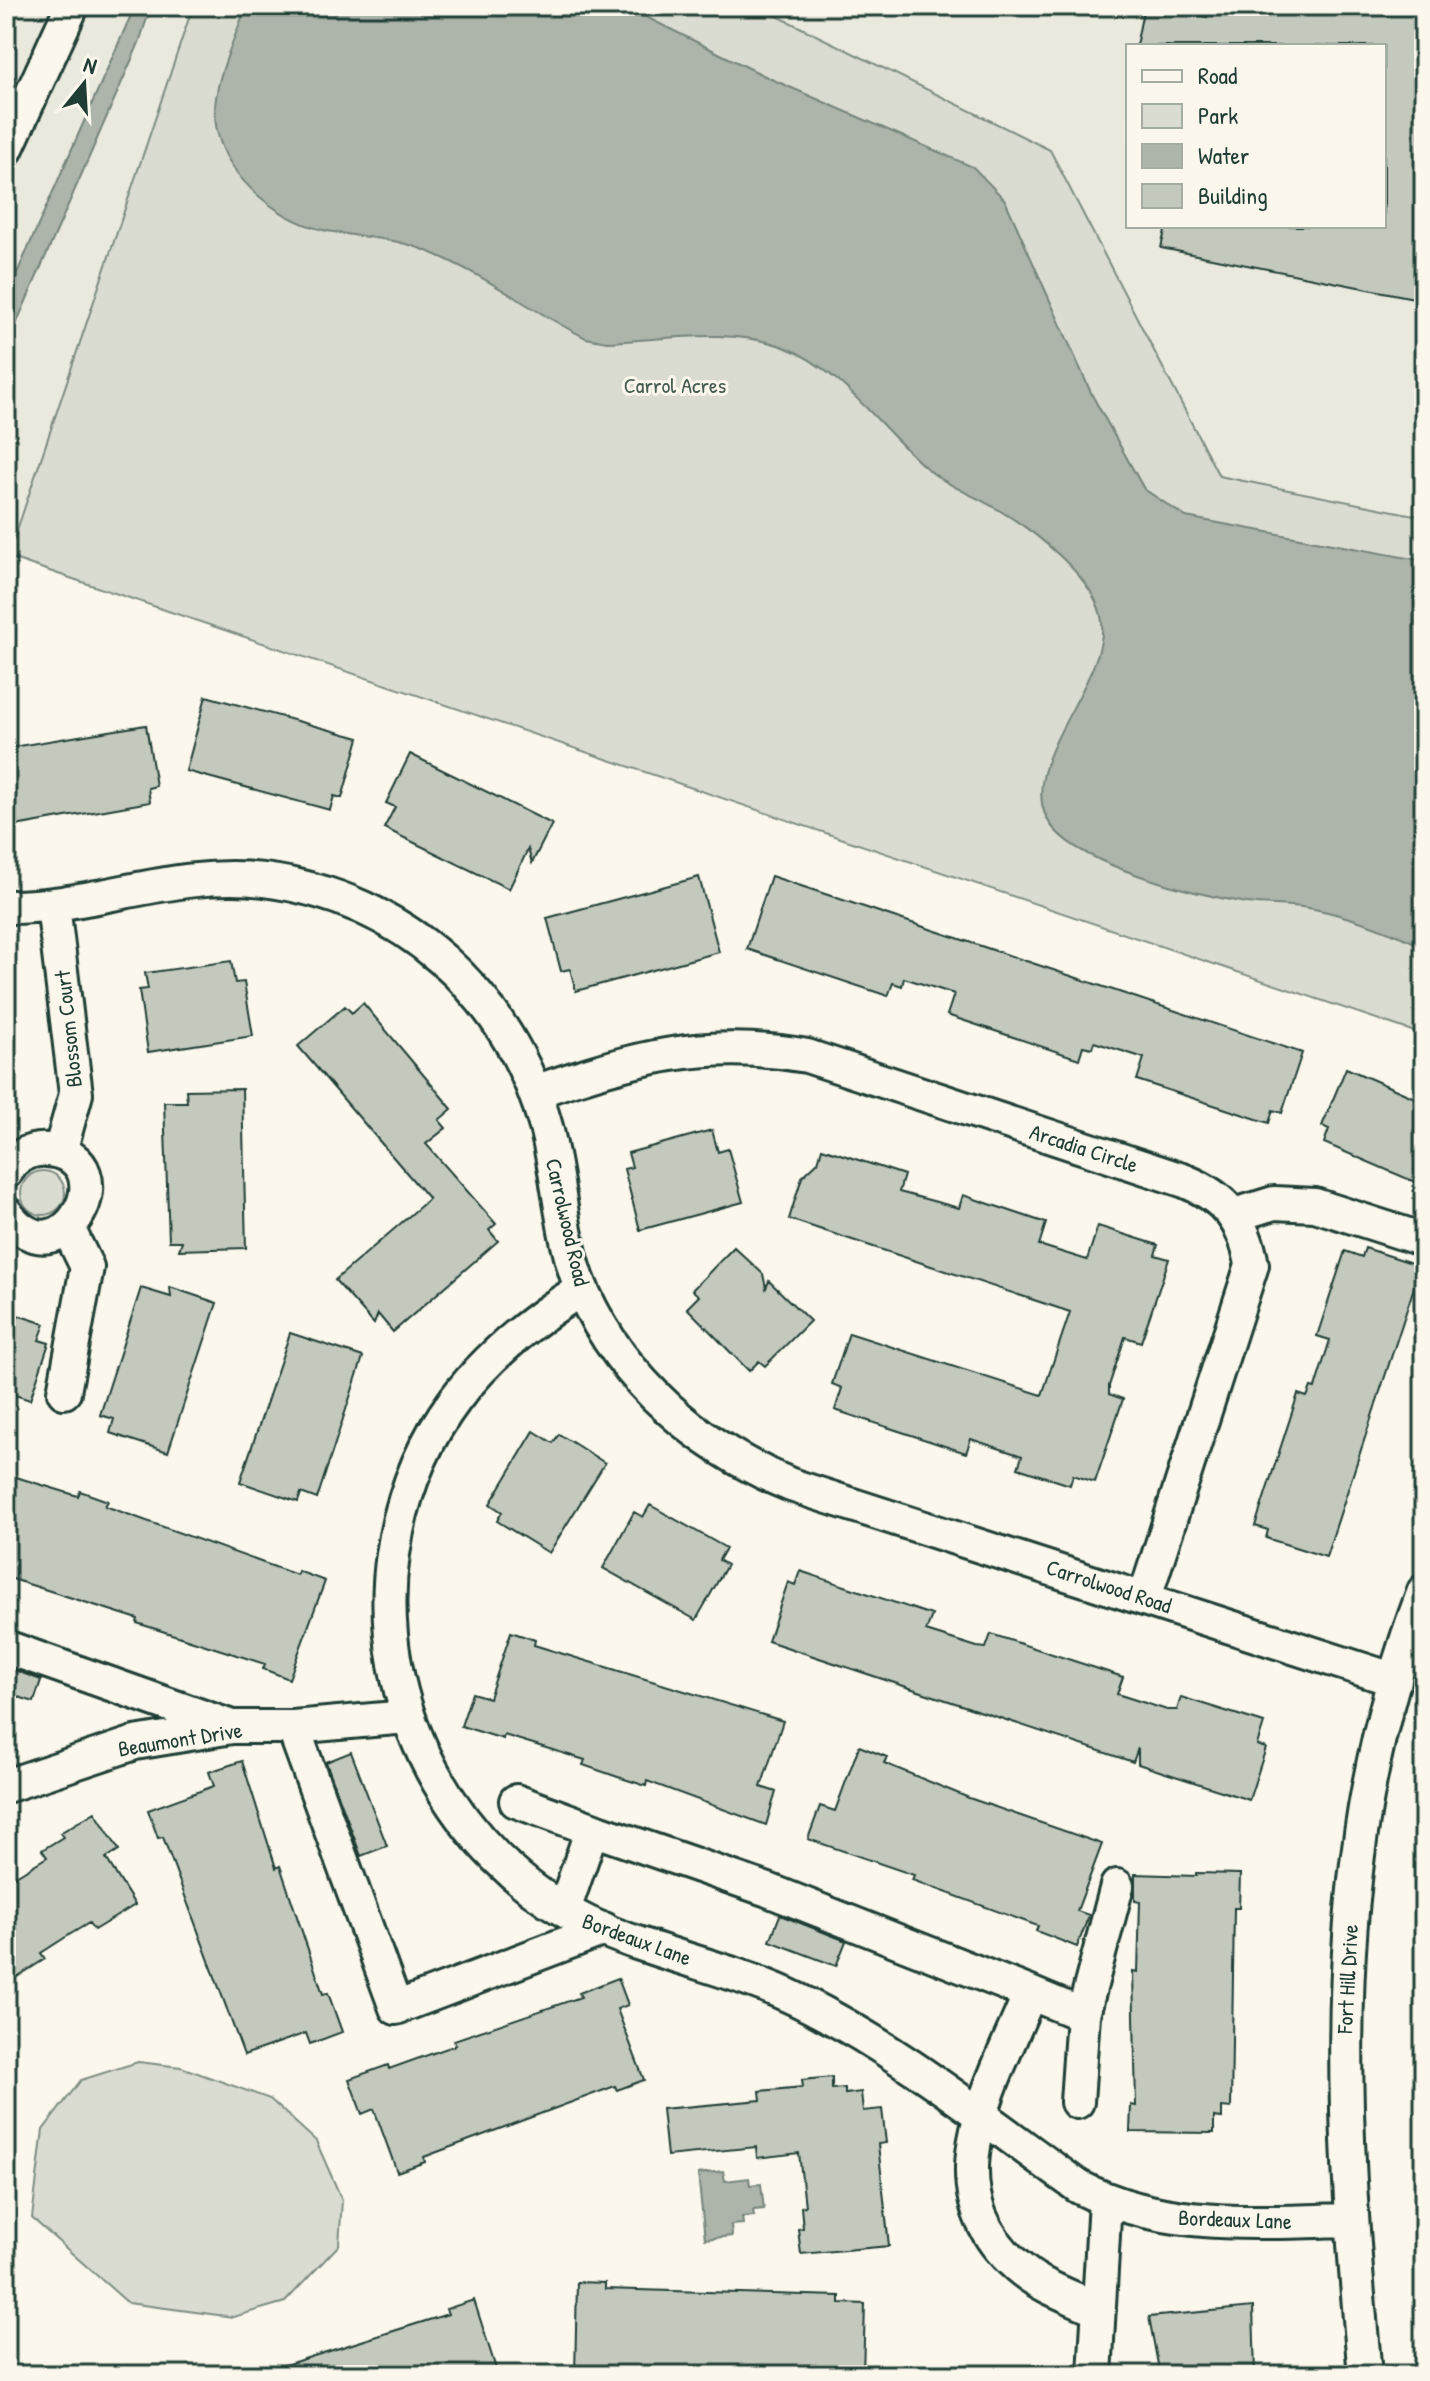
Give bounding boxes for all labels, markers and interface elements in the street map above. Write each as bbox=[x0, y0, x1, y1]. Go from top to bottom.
north arrow bbox=[44, 44, 124, 124]
legend bbox=[1126, 44, 1386, 228]
text: N bbox=[80, 49, 101, 81]
text: Road bbox=[1198, 59, 1237, 91]
text: Park bbox=[1198, 99, 1238, 131]
text: Water bbox=[1198, 139, 1249, 171]
text: Building bbox=[1198, 179, 1268, 211]
park label: Carrol Acres bbox=[624, 370, 726, 400]
street label: Blossom Court bbox=[47, 969, 89, 1089]
street label: Arcadia Circle bbox=[1026, 1116, 1142, 1180]
street label: Carrolwood Road bbox=[539, 1155, 597, 1289]
street label: Carrolwood Road bbox=[1043, 1552, 1176, 1620]
street label: Beaumont Drive bbox=[116, 1714, 244, 1764]
street label: Bordeaux Lane bbox=[578, 1905, 696, 1973]
street label: Fort Hill Drive bbox=[1329, 1923, 1365, 2035]
street label: Bordeaux Lane bbox=[1178, 2202, 1293, 2236]

